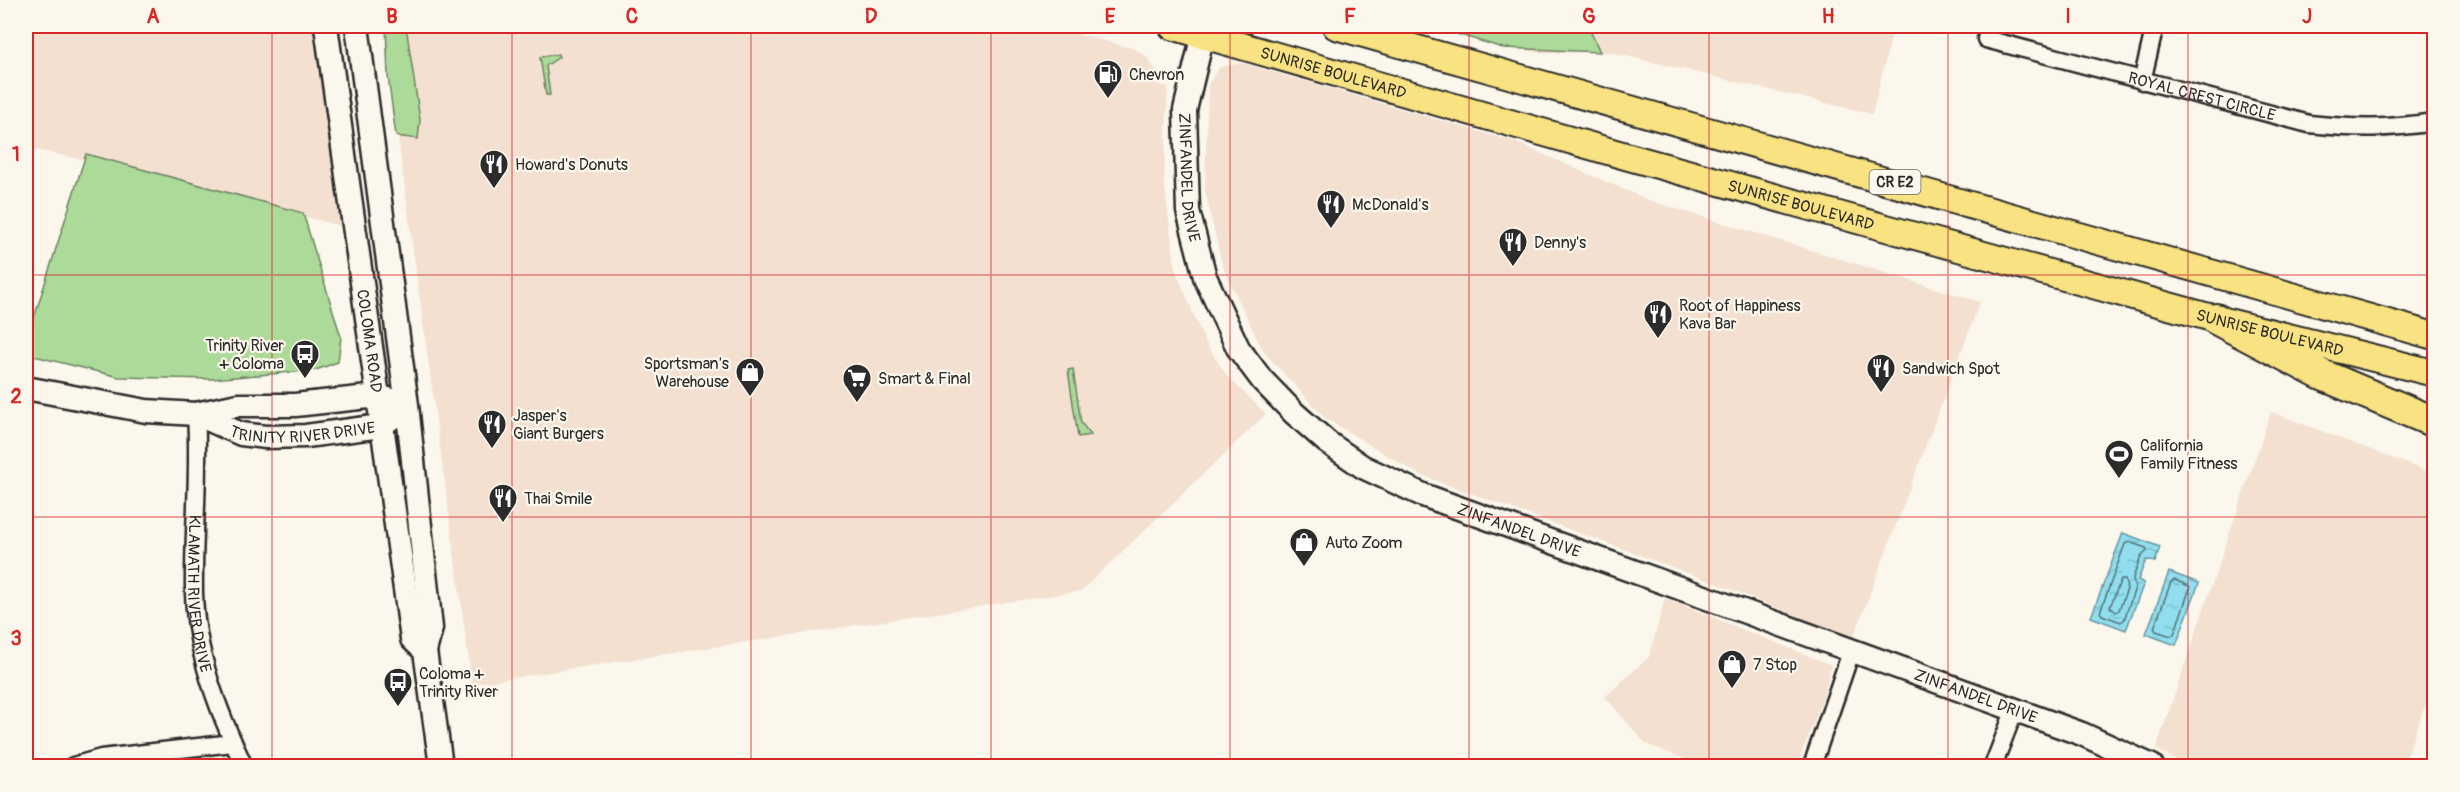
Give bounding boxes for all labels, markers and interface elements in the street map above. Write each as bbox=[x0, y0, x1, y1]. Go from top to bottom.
text: A bbox=[147, 4, 160, 29]
text: B bbox=[386, 4, 398, 29]
text: C bbox=[626, 4, 638, 29]
text: D bbox=[865, 4, 878, 29]
text: E bbox=[1105, 4, 1116, 29]
text: F bbox=[1344, 4, 1356, 29]
text: G bbox=[1582, 4, 1596, 29]
text: H bbox=[1822, 4, 1835, 29]
text: I bbox=[2065, 4, 2071, 29]
text: J bbox=[2302, 4, 2312, 29]
street label: SUNRISE BOULEVARD bbox=[1258, 43, 1409, 104]
fuel station icon: Chevron bbox=[1092, 58, 1124, 100]
place label: Chevron bbox=[1129, 65, 1184, 85]
street label: ROYAL CREST CIRCLE bbox=[2126, 68, 2278, 126]
street label: ZINFANDEL DRIVE bbox=[1174, 113, 1205, 244]
text: 1 bbox=[12, 142, 20, 167]
restaurant icon: Howard's Donuts bbox=[478, 148, 510, 190]
place label: Howard's Donuts bbox=[515, 155, 628, 175]
road number: CR E2 bbox=[1870, 170, 1920, 194]
street label: SUNRISE BOULEVARD bbox=[1725, 176, 1876, 235]
restaurant icon: McDonald's bbox=[1315, 188, 1347, 230]
place label: McDonald's bbox=[1352, 195, 1429, 215]
restaurant icon: Denny's bbox=[1497, 226, 1529, 268]
place label: Denny's bbox=[1534, 233, 1586, 253]
street label: COLOMA ROAD bbox=[352, 288, 386, 394]
place label: Root of Happiness Kava Bar bbox=[1679, 296, 1801, 334]
restaurant icon: Root of Happiness Kava Bar bbox=[1642, 298, 1674, 340]
street label: SUNRISE BOULEVARD bbox=[2194, 305, 2345, 361]
place label: Trinity River + Coloma bbox=[205, 336, 284, 374]
bus stop icon: Trinity River + Coloma bbox=[289, 338, 321, 380]
restaurant icon: Sandwich Spot bbox=[1865, 352, 1897, 394]
place label: Sportsman's Warehouse bbox=[644, 354, 729, 392]
shop icon: Sportsman's Warehouse bbox=[734, 356, 766, 398]
place label: Sandwich Spot bbox=[1902, 359, 2000, 379]
supermarket icon: Smart & Final bbox=[841, 362, 873, 404]
place label: Smart & Final bbox=[878, 369, 971, 389]
text: 2 bbox=[10, 384, 22, 409]
place label: Jasper's Giant Burgers bbox=[513, 406, 604, 444]
restaurant icon: Jasper's Giant Burgers bbox=[476, 408, 508, 450]
street label: TRINITY RIVER DRIVE bbox=[226, 418, 376, 448]
place label: California Family Fitness bbox=[2140, 436, 2237, 474]
sports icon: California Family Fitness bbox=[2103, 438, 2135, 480]
restaurant icon: Thai Smile bbox=[487, 482, 519, 524]
place label: Thai Smile bbox=[524, 489, 592, 509]
street label: ZINFANDEL DRIVE bbox=[1454, 499, 1583, 562]
street label: KLAMATH RIVER DRIVE bbox=[183, 514, 216, 675]
shop icon: Auto Zoom bbox=[1288, 526, 1320, 568]
place label: Auto Zoom bbox=[1325, 533, 1403, 553]
text: 3 bbox=[10, 626, 22, 651]
shop icon: 7 Stop bbox=[1716, 648, 1748, 690]
place label: 7 Stop bbox=[1753, 655, 1797, 675]
place label: Coloma + Trinity River bbox=[419, 664, 498, 702]
street label: ZINFANDEL DRIVE bbox=[1911, 665, 2040, 728]
bus stop icon: Coloma + Trinity River bbox=[382, 666, 414, 708]

